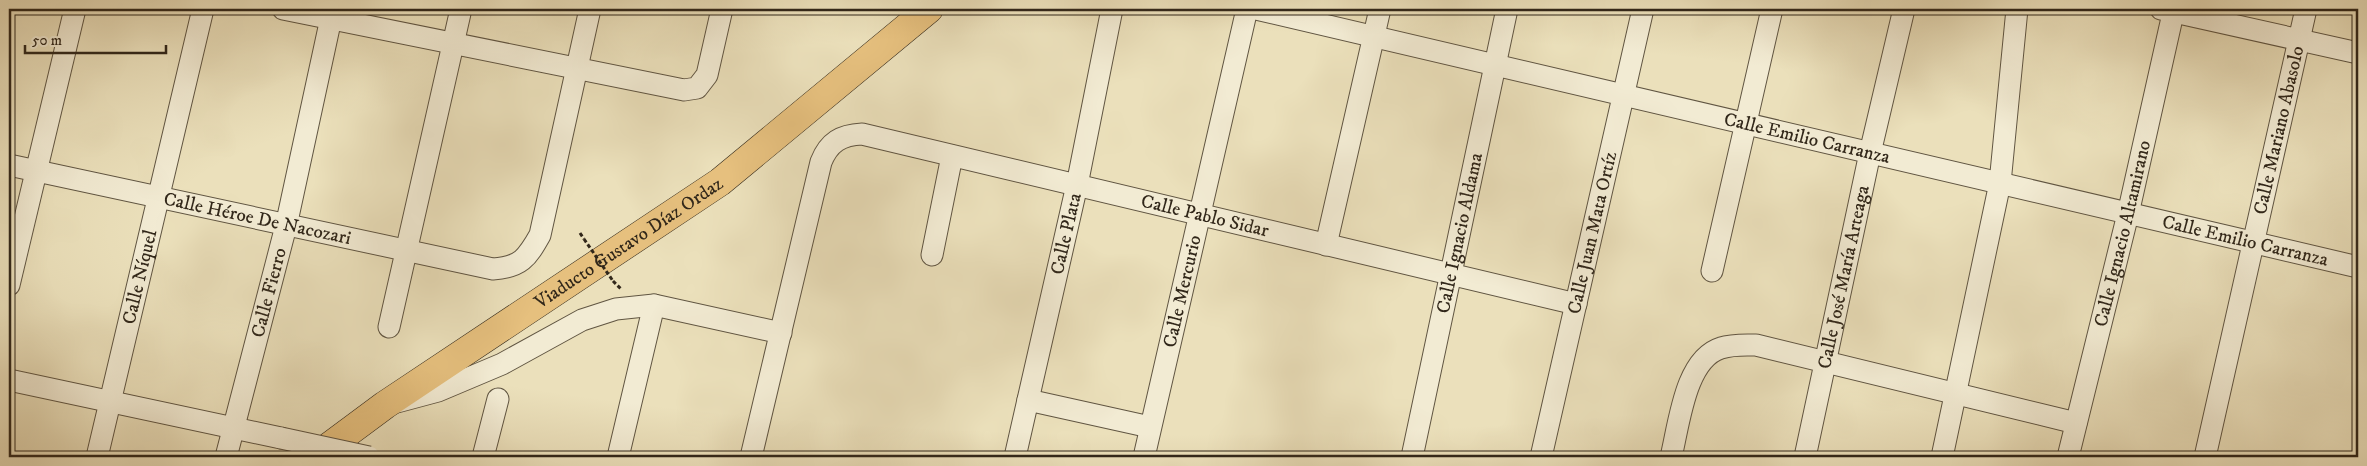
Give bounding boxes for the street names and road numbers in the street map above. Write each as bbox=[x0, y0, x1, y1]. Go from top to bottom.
street label: Calle Mariano Abasolo bbox=[2249, 44, 2309, 217]
street label: Calle Emilio Carranza bbox=[1722, 107, 1892, 169]
street label: Calle Ignacio Altamirano bbox=[2089, 138, 2156, 329]
street label: Calle Juan Mata Ortíz bbox=[1562, 149, 1622, 316]
street label: Calle Ignacio Aldama bbox=[1431, 151, 1488, 315]
street label: Viaducto Gustavo Díaz Ordaz bbox=[529, 172, 727, 314]
street label: Calle José María Arteaga bbox=[1813, 183, 1874, 371]
street label: Calle Héroe De Nacozari bbox=[162, 187, 353, 250]
street label: Calle Pablo Sidar bbox=[1139, 189, 1271, 242]
street label: Calle Plata bbox=[1045, 191, 1086, 277]
street label: Calle Emilio Carranza bbox=[2160, 210, 2331, 271]
street label: Calle Níquel bbox=[117, 227, 162, 326]
street label: Calle Mercurio bbox=[1158, 233, 1206, 350]
street label: Calle Fierro bbox=[246, 245, 291, 340]

